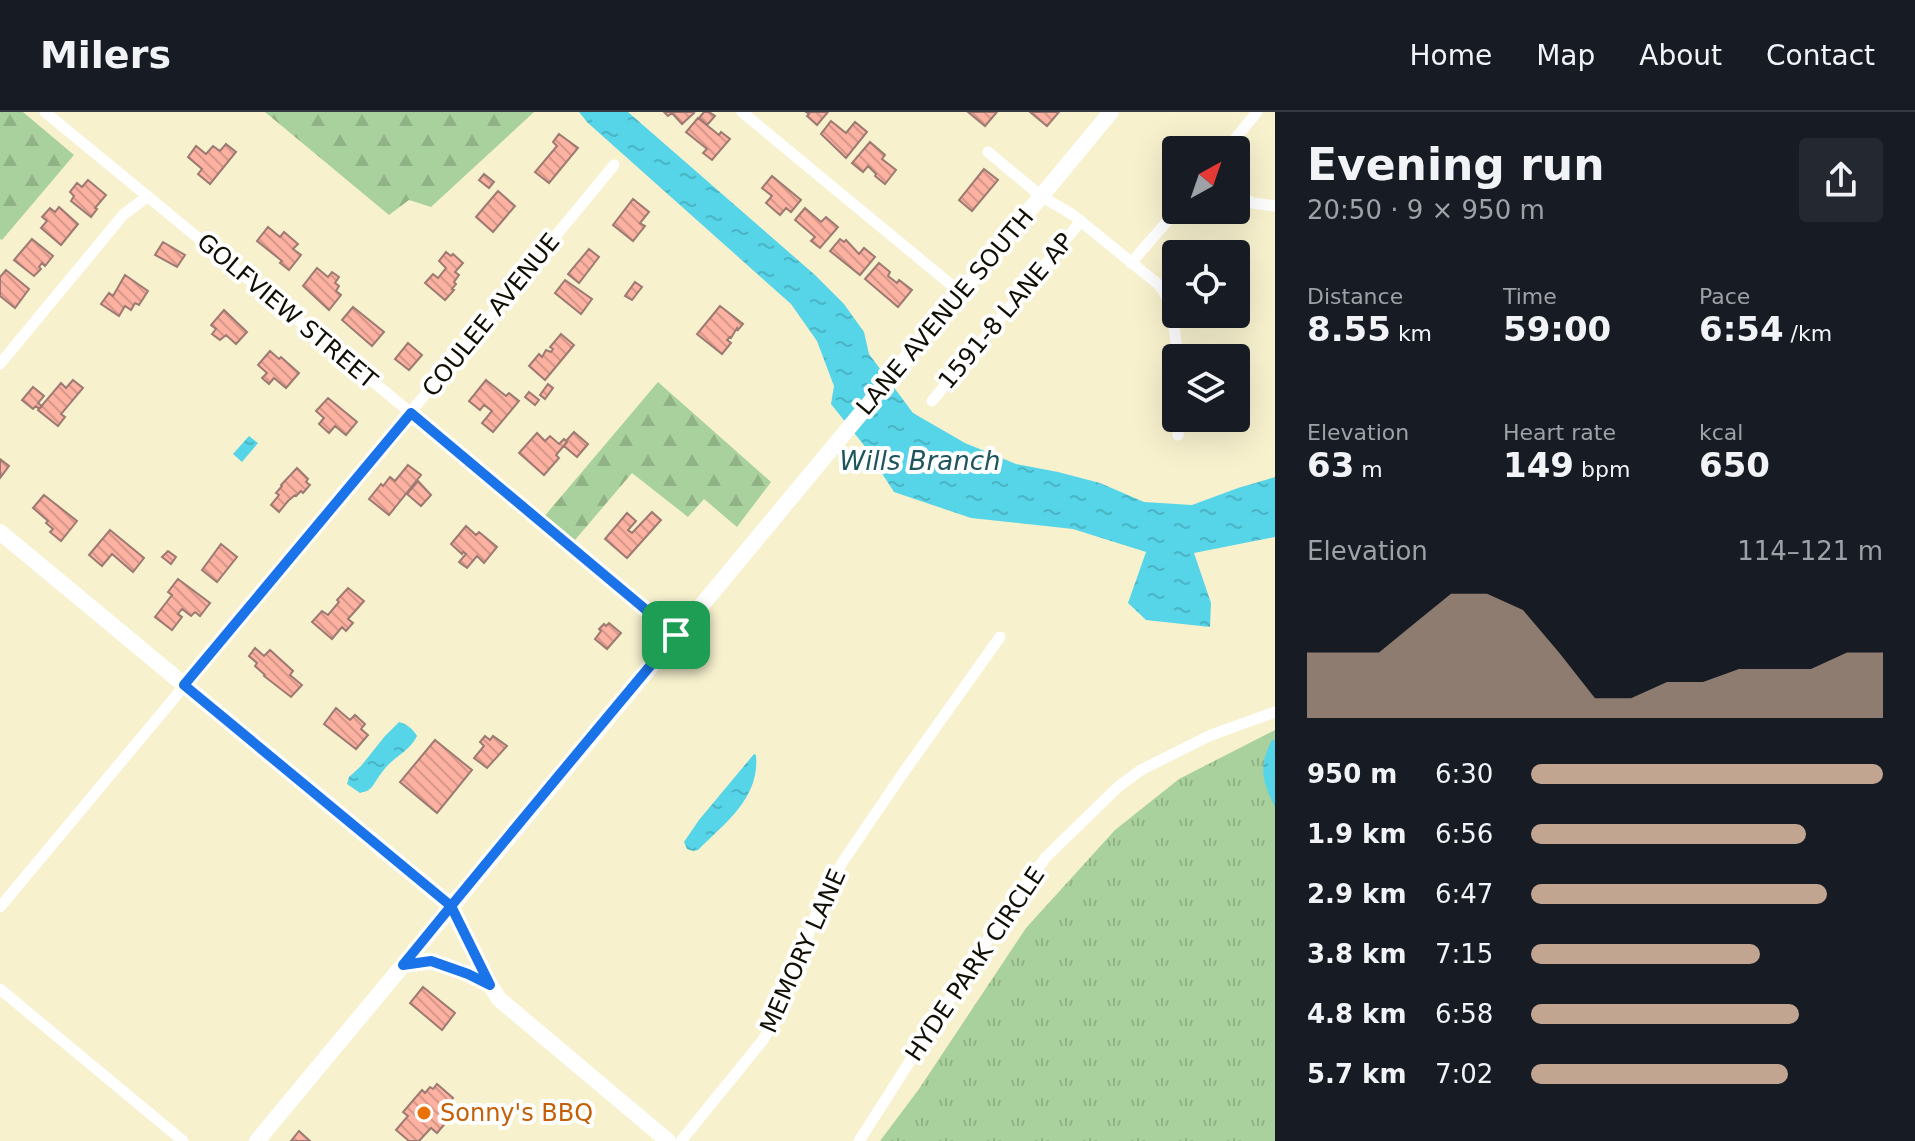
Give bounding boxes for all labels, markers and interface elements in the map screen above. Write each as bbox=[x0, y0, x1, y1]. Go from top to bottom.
text: Milers bbox=[40, 33, 171, 77]
text: Home bbox=[1409, 39, 1492, 72]
text: Map bbox=[1536, 39, 1595, 72]
text: About bbox=[1639, 39, 1722, 72]
text: Contact bbox=[1766, 39, 1875, 72]
north arrow bbox=[1162, 136, 1250, 224]
map controls bbox=[1162, 136, 1250, 432]
button: share bbox=[1799, 138, 1883, 222]
text: Evening run bbox=[1307, 139, 1604, 190]
text: 20:50 · 9 × 950 m bbox=[1307, 195, 1545, 225]
street label: LANE AVENUE SOUTH bbox=[851, 203, 1039, 421]
street label: 1591-8 LANE AP bbox=[933, 227, 1079, 395]
street label: GOLFVIEW STREET bbox=[191, 228, 383, 395]
street label: COULEE AVENUE bbox=[417, 228, 565, 402]
button: locate bbox=[1162, 240, 1250, 328]
text: Distance bbox=[1307, 284, 1403, 309]
text: Time bbox=[1503, 284, 1557, 309]
text: Pace bbox=[1699, 284, 1750, 309]
text: 8.55 bbox=[1307, 309, 1391, 349]
text: 59:00 bbox=[1503, 309, 1611, 349]
text: 6:54 bbox=[1699, 309, 1784, 349]
text: km bbox=[1391, 321, 1432, 346]
text: /km bbox=[1784, 321, 1832, 346]
button: layers bbox=[1162, 344, 1250, 432]
text: Elevation bbox=[1307, 420, 1409, 445]
text: Heart rate bbox=[1503, 420, 1616, 445]
text: kcal bbox=[1699, 420, 1743, 445]
text: 63 bbox=[1307, 445, 1354, 485]
text: 149 bbox=[1503, 445, 1574, 485]
text: 650 bbox=[1699, 445, 1770, 485]
water label: Wills Branch bbox=[840, 446, 1000, 476]
text: m bbox=[1354, 457, 1383, 482]
text: bpm bbox=[1574, 457, 1630, 482]
text: Elevation bbox=[1307, 536, 1428, 566]
text: 114–121 m bbox=[1737, 536, 1883, 566]
pin bbox=[642, 601, 710, 669]
icon: arrive bbox=[654, 613, 698, 657]
text: 950 m bbox=[1307, 759, 1397, 789]
text: 6:30 bbox=[1435, 759, 1493, 789]
text: 1.9 km bbox=[1307, 819, 1407, 849]
text: 6:56 bbox=[1435, 819, 1493, 849]
street label: HYDE PARK CIRCLE bbox=[900, 862, 1050, 1066]
street label: MEMORY LANE bbox=[754, 865, 852, 1037]
text: 2.9 km bbox=[1307, 879, 1407, 909]
text: 6:47 bbox=[1435, 879, 1493, 909]
text: 3.8 km bbox=[1307, 939, 1407, 969]
text: 7:15 bbox=[1435, 939, 1493, 969]
text: 4.8 km bbox=[1307, 999, 1407, 1029]
text: 6:58 bbox=[1435, 999, 1493, 1029]
text: 5.7 km bbox=[1307, 1059, 1407, 1089]
text: 7:02 bbox=[1435, 1059, 1493, 1089]
place label: Sonny's BBQ bbox=[440, 1099, 593, 1127]
marker: Sonny's BBQ bbox=[415, 1104, 433, 1122]

